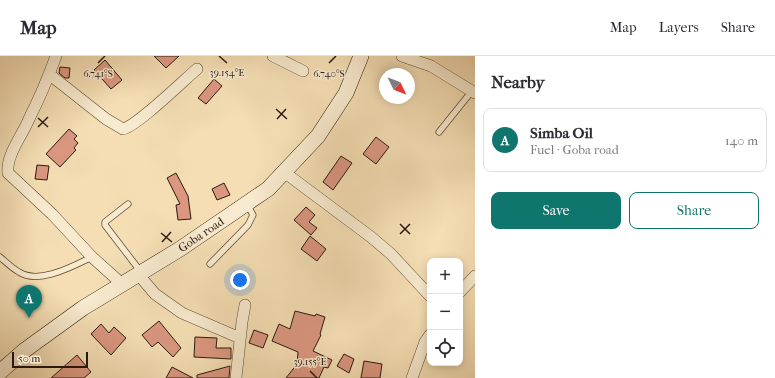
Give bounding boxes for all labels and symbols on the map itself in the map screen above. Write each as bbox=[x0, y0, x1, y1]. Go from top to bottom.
text: 39.154°E bbox=[210, 67, 244, 79]
text: 6.741°S bbox=[83, 68, 113, 80]
text: 6.740°S bbox=[313, 68, 345, 80]
north arrow bbox=[379, 68, 415, 104]
street label: Goba road bbox=[176, 214, 227, 255]
your location bbox=[230, 270, 250, 290]
pin: A bbox=[16, 285, 42, 318]
scale bar bbox=[12, 350, 88, 369]
text: 39.155°E bbox=[293, 356, 327, 368]

